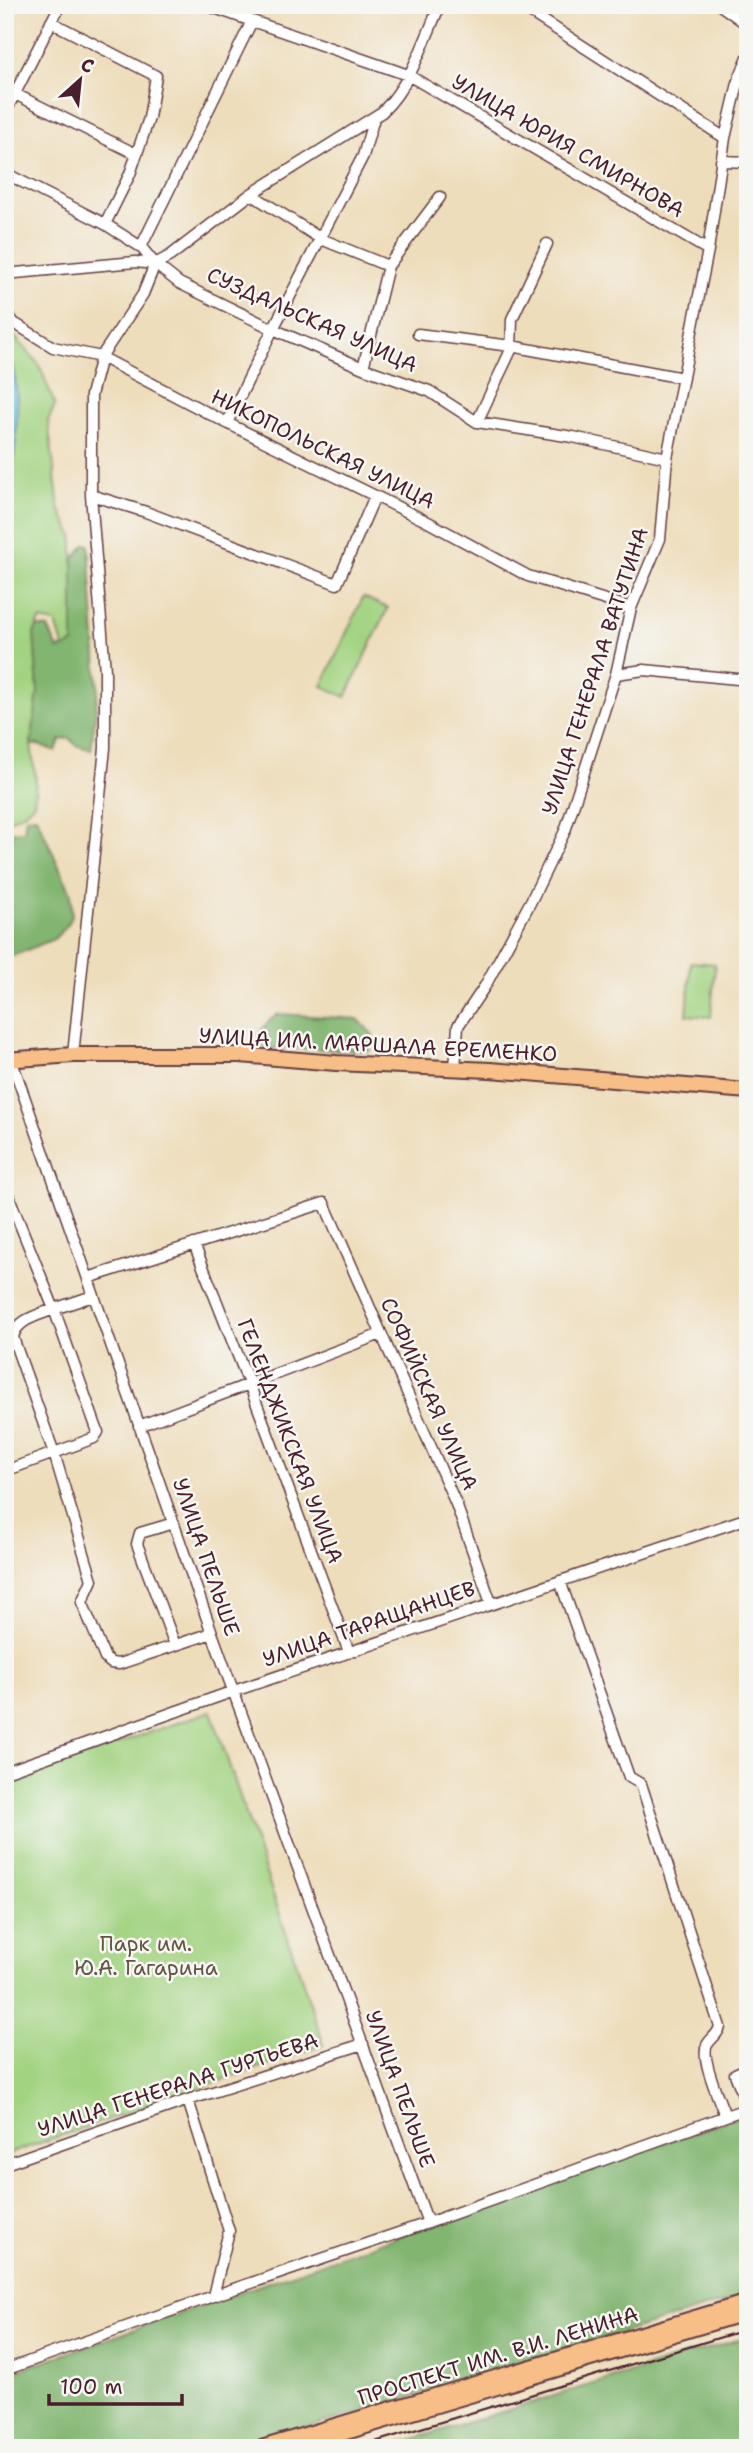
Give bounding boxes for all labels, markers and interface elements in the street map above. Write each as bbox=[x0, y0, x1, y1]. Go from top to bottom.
north arrow bbox=[46, 46, 116, 116]
text: С bbox=[77, 52, 98, 79]
street label: УЛИЦА ЮРИЯ СМИРНОВА bbox=[447, 68, 689, 224]
street label: СУЗДАЛЬСКАЯ УЛИЦА bbox=[202, 261, 422, 379]
street label: НИКОПОЛЬСКАЯ УЛИЦА bbox=[207, 383, 439, 515]
street label: УЛИЦА ГЕНЕРАЛА ВАТУТИНА bbox=[535, 524, 655, 818]
street label: УЛИЦА ИМ. МАРШАЛА ЕРЕМЕНКО bbox=[198, 1022, 558, 1068]
street label: СОФИЙСКАЯ УЛИЦА bbox=[374, 1293, 484, 1495]
street label: ГЕЛЕНДЖИКСКАЯ УЛИЦА bbox=[230, 1315, 350, 1567]
street label: УЛИЦА ПЕЛЬШЕ bbox=[166, 1474, 246, 1640]
street label: УЛИЦА ТАРАЩАНЦЕВ bbox=[259, 1574, 479, 1674]
park label: Парк им. Ю.А. Гагарина bbox=[74, 1930, 218, 1982]
street label: УЛИЦА ПЕЛЬШЕ bbox=[359, 2007, 441, 2171]
street label: УЛИЦА ГЕНЕРАЛА ГУРТЬЕВА bbox=[34, 2026, 322, 2144]
street label: ПРОСПЕКТ ИМ. В.И. ЛЕНИНА bbox=[355, 2300, 641, 2412]
scale bar bbox=[49, 2362, 182, 2406]
text: 100 m bbox=[60, 2373, 123, 2401]

